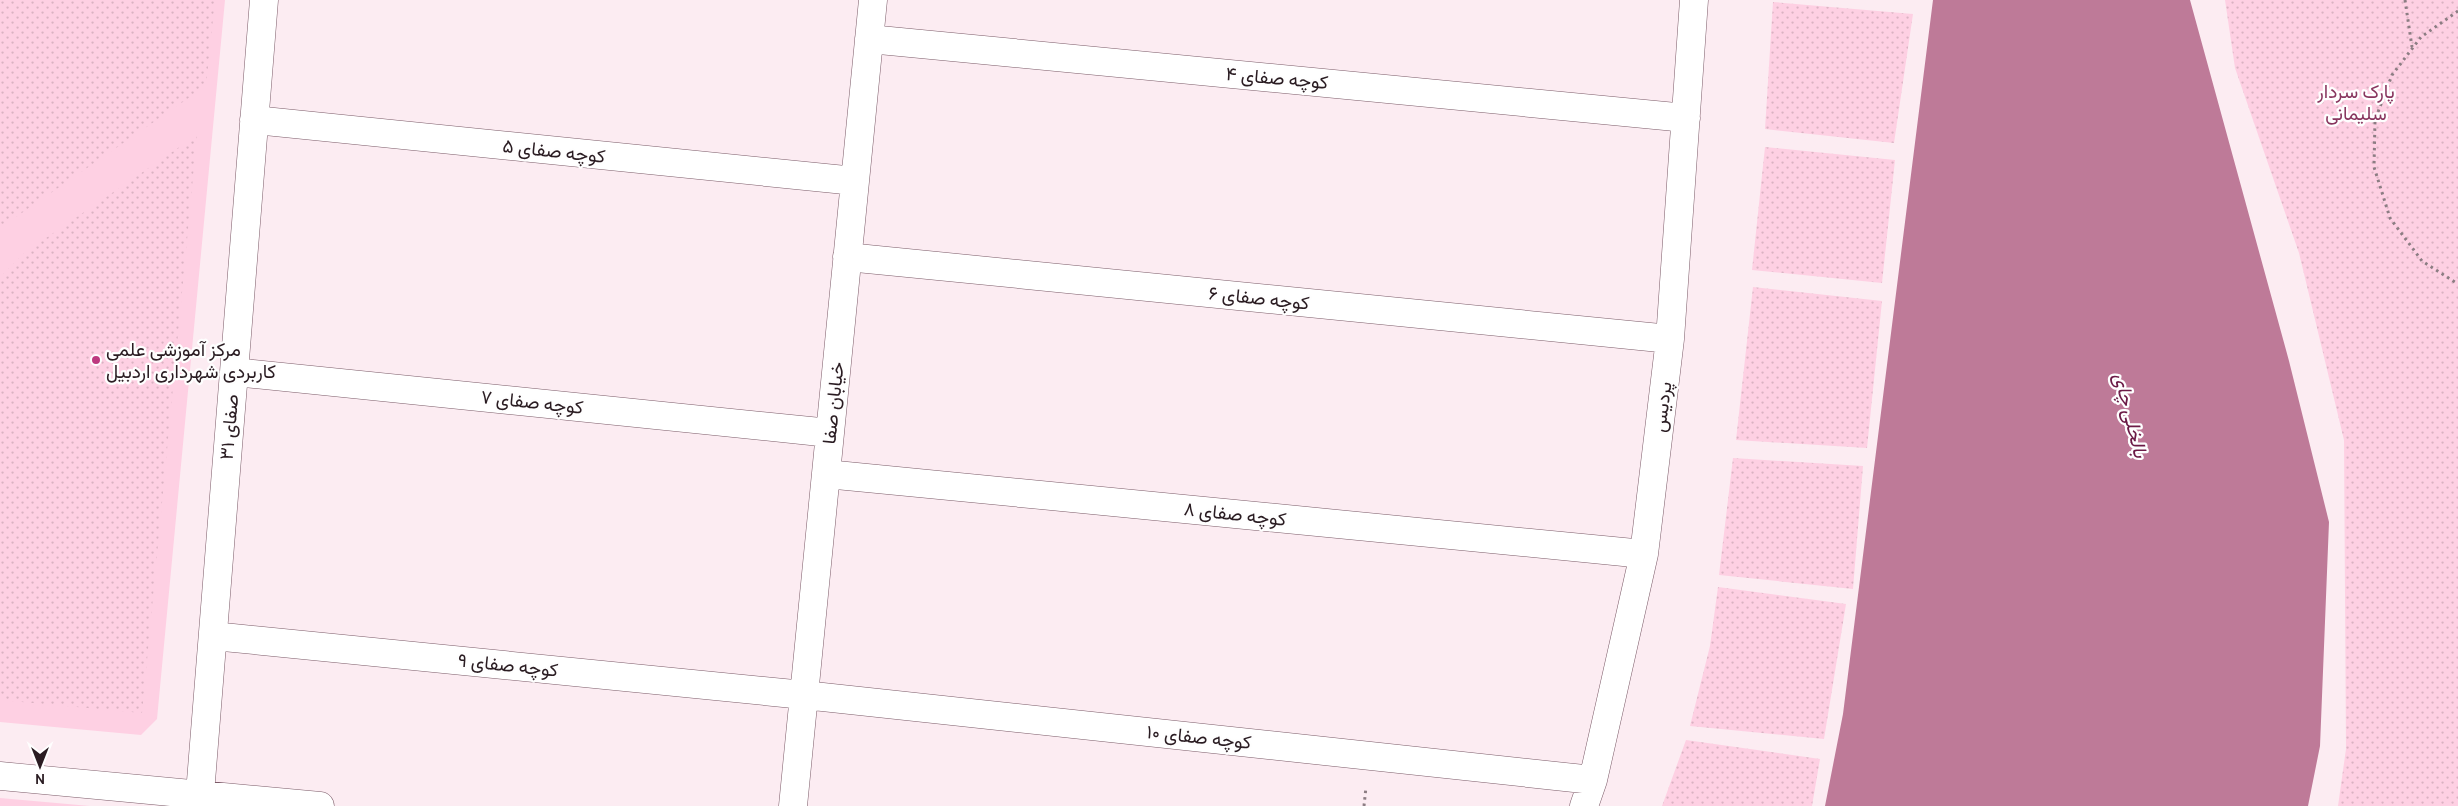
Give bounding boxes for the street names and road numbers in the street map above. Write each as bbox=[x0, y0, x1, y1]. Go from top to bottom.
street label: کوچه صفای ۴ bbox=[1225, 62, 1329, 96]
street label: کوچه صفای ۵ bbox=[501, 134, 606, 170]
street label: کوچه صفای ۶ bbox=[1207, 281, 1310, 317]
street label: خیابان صفا bbox=[817, 361, 849, 445]
street label: پردیس bbox=[1647, 380, 1679, 434]
street label: کوچه صفای ۷ bbox=[479, 385, 584, 421]
street label: صفای ۳۱ bbox=[215, 393, 243, 461]
street label: کوچه صفای ۸ bbox=[1182, 497, 1287, 533]
street label: کوچه صفای ۹ bbox=[456, 648, 559, 684]
street label: کوچه صفای ۱۰ bbox=[1145, 720, 1253, 756]

